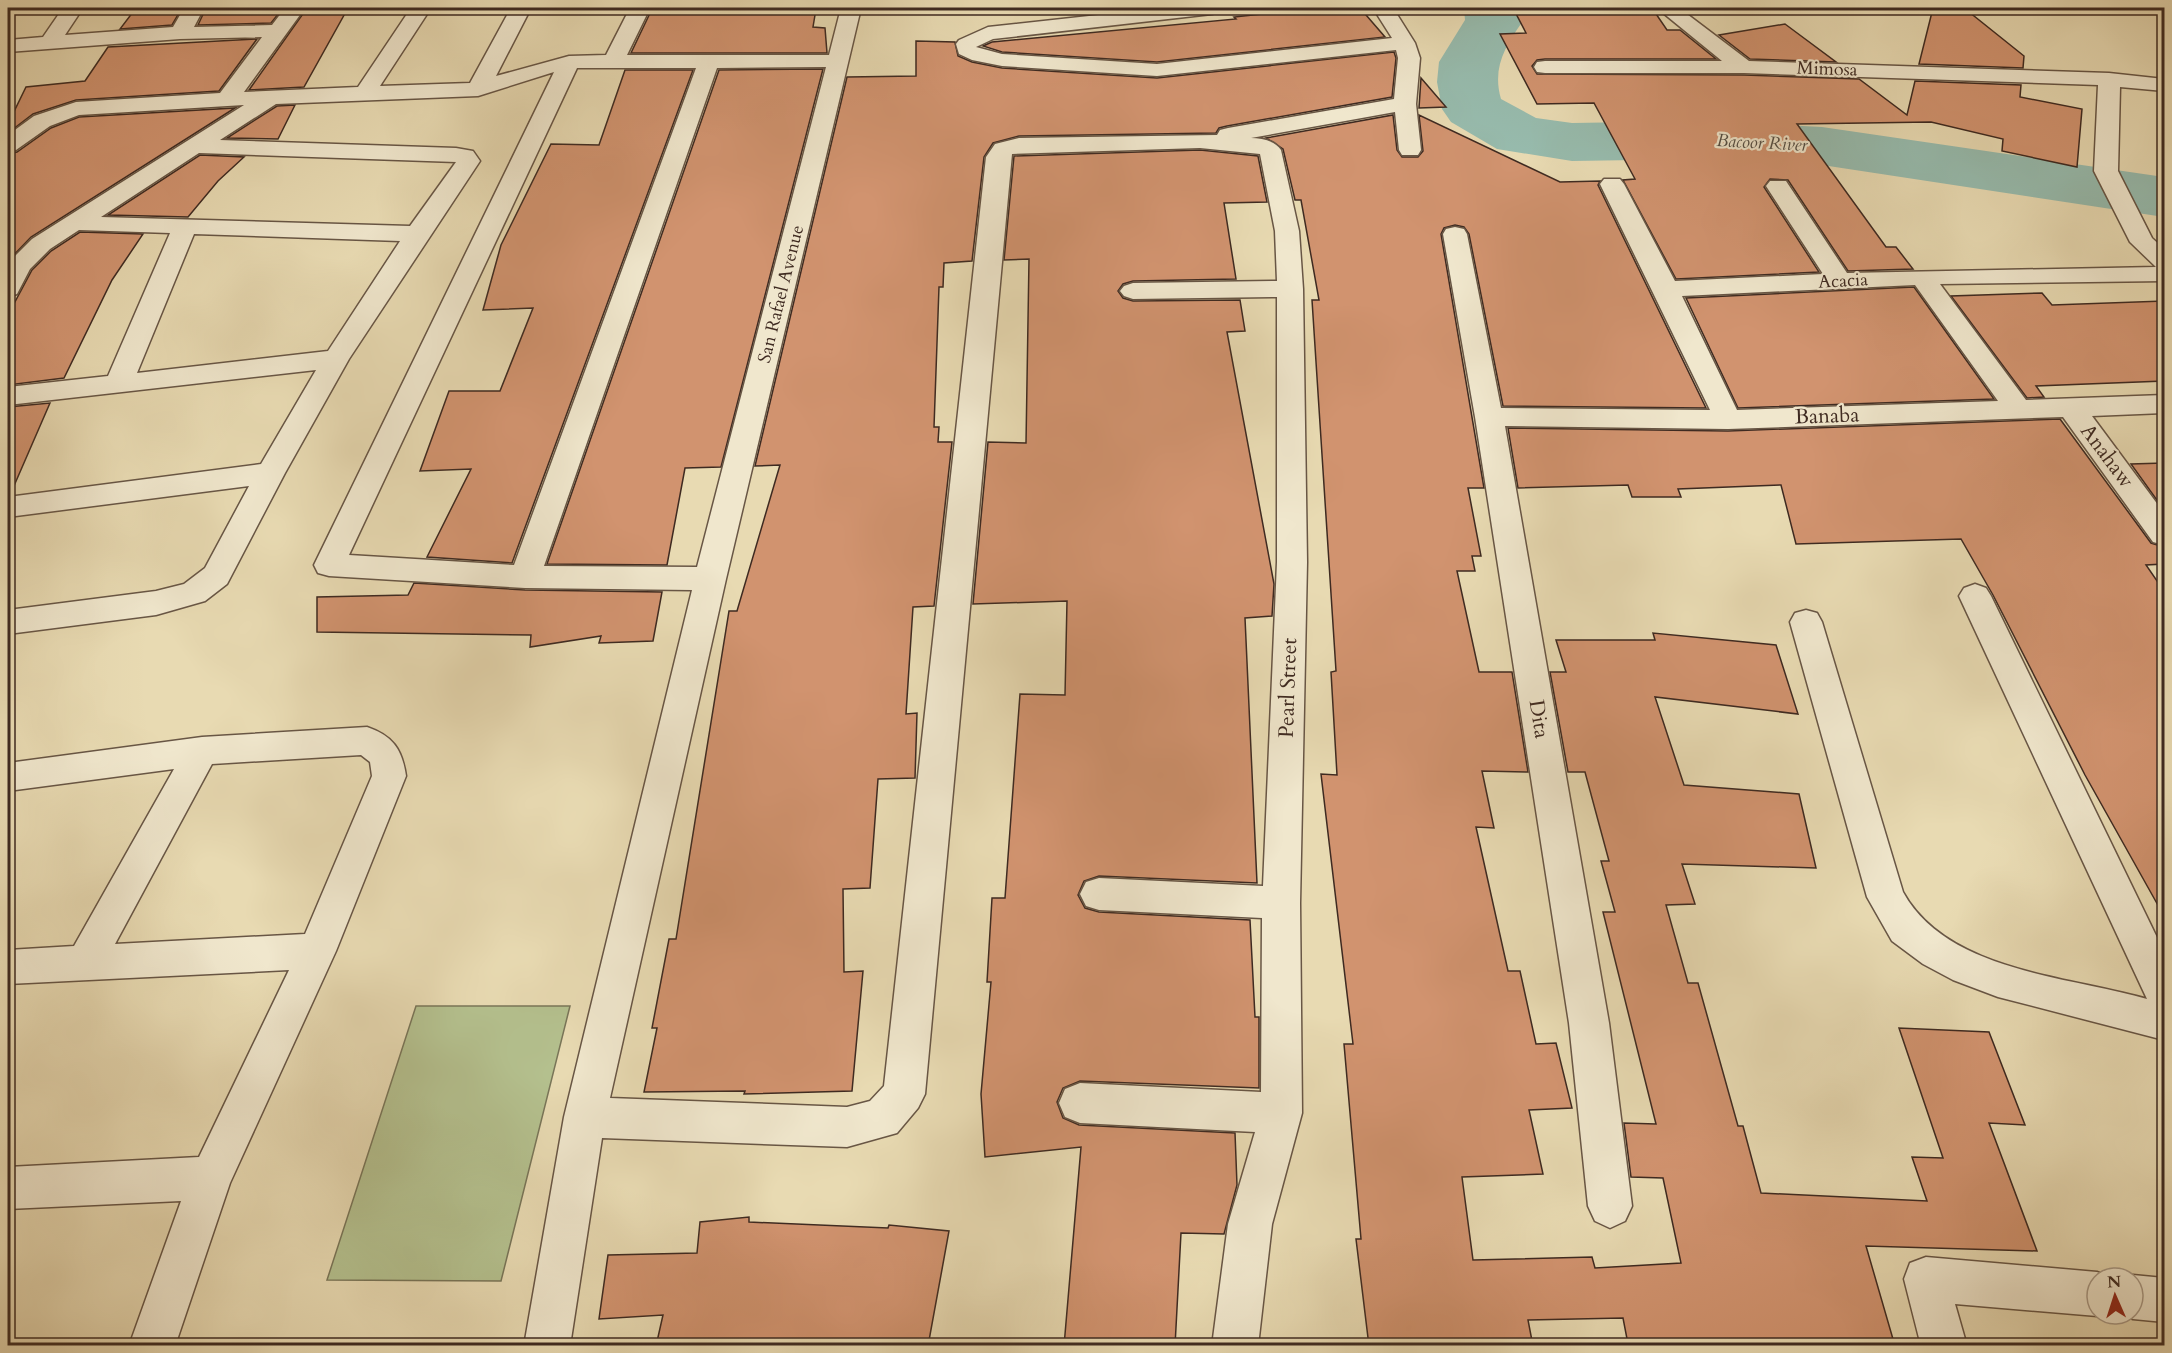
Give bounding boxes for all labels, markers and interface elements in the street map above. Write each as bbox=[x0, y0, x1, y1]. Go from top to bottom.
street label: Mimosa bbox=[1796, 55, 1858, 83]
water label: Bacoor River bbox=[1716, 128, 1809, 158]
street label: San Rafael Avenue bbox=[752, 222, 810, 366]
street label: Acacia bbox=[1817, 267, 1869, 295]
street label: Banaba bbox=[1794, 400, 1860, 432]
street label: Anahaw bbox=[2073, 418, 2141, 494]
street label: Pearl Street bbox=[1272, 637, 1304, 739]
street label: Dita bbox=[1522, 698, 1556, 740]
north arrow bbox=[2085, 1266, 2145, 1326]
text: N bbox=[2107, 1271, 2122, 1293]

